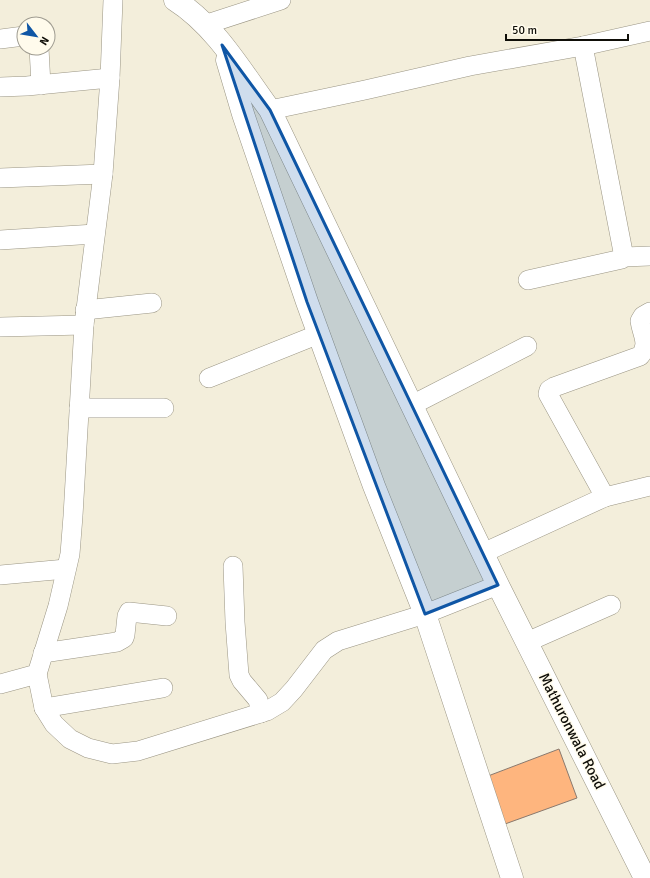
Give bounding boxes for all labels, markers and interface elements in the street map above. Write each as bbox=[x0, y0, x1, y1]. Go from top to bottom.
north arrow bbox=[16, 16, 56, 56]
scale bar bbox=[506, 16, 628, 42]
text: 50 m bbox=[512, 23, 537, 38]
text: N bbox=[37, 34, 52, 48]
street label: Mathuronwala Road bbox=[535, 670, 609, 792]

